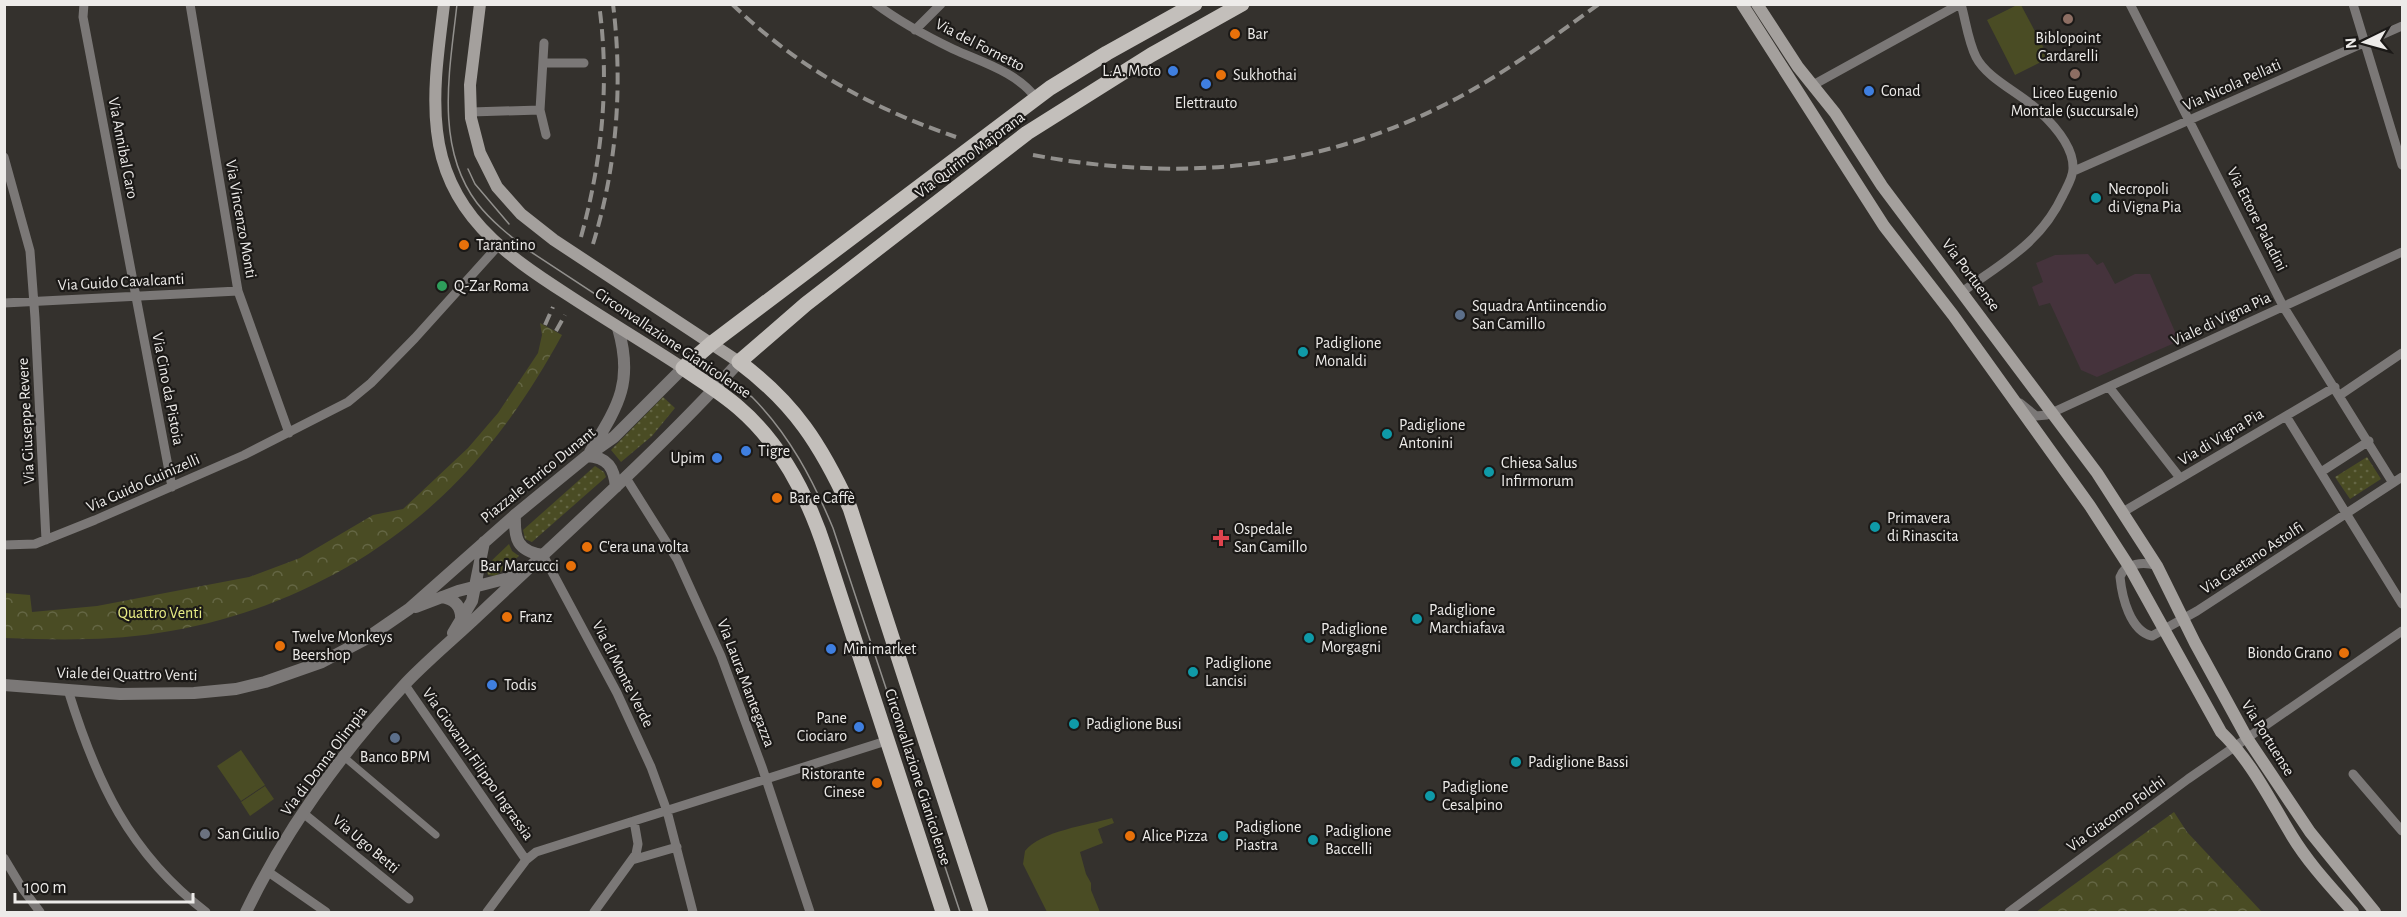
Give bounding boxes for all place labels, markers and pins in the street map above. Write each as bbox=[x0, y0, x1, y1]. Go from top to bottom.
marker: Biblopoint Cardarelli bbox=[2061, 12, 2075, 26]
place label: Bar bbox=[1247, 26, 1269, 42]
marker: Bar bbox=[1228, 27, 1242, 41]
place label: Biblopoint Cardarelli bbox=[2035, 30, 2101, 64]
place label: L.A. Moto bbox=[1102, 63, 1161, 79]
marker: L.A. Moto bbox=[1166, 64, 1180, 78]
place label: Sukhothai bbox=[1233, 67, 1297, 83]
marker: Liceo Eugenio Montale (succursale) bbox=[2068, 67, 2082, 81]
marker: Sukhothai bbox=[1214, 68, 1228, 82]
marker: Elettrauto bbox=[1199, 77, 1213, 91]
place label: Conad bbox=[1881, 83, 1921, 99]
marker: Conad bbox=[1862, 84, 1876, 98]
place label: Liceo Eugenio Montale (succursale) bbox=[2011, 85, 2139, 119]
place label: Elettrauto bbox=[1175, 95, 1237, 111]
place label: Necropoli di Vigna Pia bbox=[2108, 181, 2181, 215]
marker: Necropoli di Vigna Pia bbox=[2089, 191, 2103, 205]
place label: Tarantino bbox=[476, 237, 536, 253]
marker: Tarantino bbox=[457, 238, 471, 252]
place label: Q-Zar Roma bbox=[454, 278, 529, 295]
marker: Q-Zar Roma bbox=[435, 279, 449, 293]
place label: Squadra Antiincendio San Camillo bbox=[1472, 298, 1607, 332]
marker: Squadra Antiincendio San Camillo bbox=[1453, 308, 1467, 322]
place label: Padiglione Monaldi bbox=[1315, 335, 1381, 369]
marker: Padiglione Monaldi bbox=[1296, 345, 1310, 359]
place label: Padiglione Antonini bbox=[1399, 417, 1465, 451]
marker: Padiglione Antonini bbox=[1380, 427, 1394, 441]
place label: Tigre bbox=[758, 443, 790, 459]
marker: Tigre bbox=[739, 444, 753, 458]
place label: Upim bbox=[670, 450, 705, 466]
marker: Upim bbox=[710, 451, 724, 465]
place label: Chiesa Salus Infirmorum bbox=[1501, 455, 1578, 489]
marker: Chiesa Salus Infirmorum bbox=[1482, 465, 1496, 479]
place label: Bar e Caffè bbox=[789, 490, 855, 506]
marker: Bar e Caffè bbox=[770, 491, 784, 505]
place label: Primavera di Rinascita bbox=[1887, 510, 1959, 544]
marker: Primavera di Rinascita bbox=[1868, 520, 1882, 534]
place label: Ospedale San Camillo bbox=[1234, 521, 1307, 555]
marker: Ospedale San Camillo bbox=[1212, 529, 1230, 547]
place label: C'era una volta bbox=[599, 539, 689, 555]
marker: C'era una volta bbox=[580, 540, 594, 554]
place label: Bar Marcucci bbox=[480, 558, 559, 574]
marker: Bar Marcucci bbox=[564, 559, 578, 573]
place label: Padiglione Marchiafava bbox=[1429, 602, 1505, 636]
place label: Franz bbox=[519, 609, 553, 625]
marker: Franz bbox=[500, 610, 514, 624]
marker: Padiglione Marchiafava bbox=[1410, 612, 1424, 626]
place label: Padiglione Morgagni bbox=[1321, 621, 1387, 655]
place label: Twelve Monkeys Beershop bbox=[292, 629, 393, 663]
marker: Padiglione Morgagni bbox=[1302, 631, 1316, 645]
marker: Twelve Monkeys Beershop bbox=[273, 639, 287, 653]
place label: Minimarket bbox=[843, 641, 916, 657]
marker: Minimarket bbox=[824, 642, 838, 656]
place label: Biondo Grano bbox=[2247, 645, 2332, 661]
marker: Biondo Grano bbox=[2337, 646, 2351, 660]
place label: Padiglione Lancisi bbox=[1205, 655, 1271, 689]
marker: Padiglione Lancisi bbox=[1186, 665, 1200, 679]
place label: Todis bbox=[504, 677, 537, 693]
marker: Todis bbox=[485, 678, 499, 692]
place label: Pane Ciociaro bbox=[797, 710, 847, 744]
place label: Padiglione Busi bbox=[1086, 716, 1182, 732]
marker: Padiglione Busi bbox=[1067, 717, 1081, 731]
marker: Pane Ciociaro bbox=[852, 720, 866, 734]
marker: Banco BPM bbox=[388, 731, 402, 745]
place label: Banco BPM bbox=[360, 749, 430, 765]
place label: Padiglione Bassi bbox=[1528, 754, 1629, 770]
marker: Padiglione Bassi bbox=[1509, 755, 1523, 769]
place label: Ristorante Cinese bbox=[801, 766, 865, 800]
marker: Ristorante Cinese bbox=[870, 776, 884, 790]
place label: Padiglione Cesalpino bbox=[1442, 779, 1508, 813]
marker: Padiglione Cesalpino bbox=[1423, 789, 1437, 803]
place label: Padiglione Piastra bbox=[1235, 819, 1301, 853]
place label: Padiglione Baccelli bbox=[1325, 823, 1391, 857]
place label: San Giulio bbox=[217, 826, 280, 842]
marker: San Giulio bbox=[198, 827, 212, 841]
place label: Alice Pizza bbox=[1142, 828, 1208, 844]
marker: Alice Pizza bbox=[1123, 829, 1137, 843]
marker: Padiglione Piastra bbox=[1216, 829, 1230, 843]
marker: Padiglione Baccelli bbox=[1306, 833, 1320, 847]

